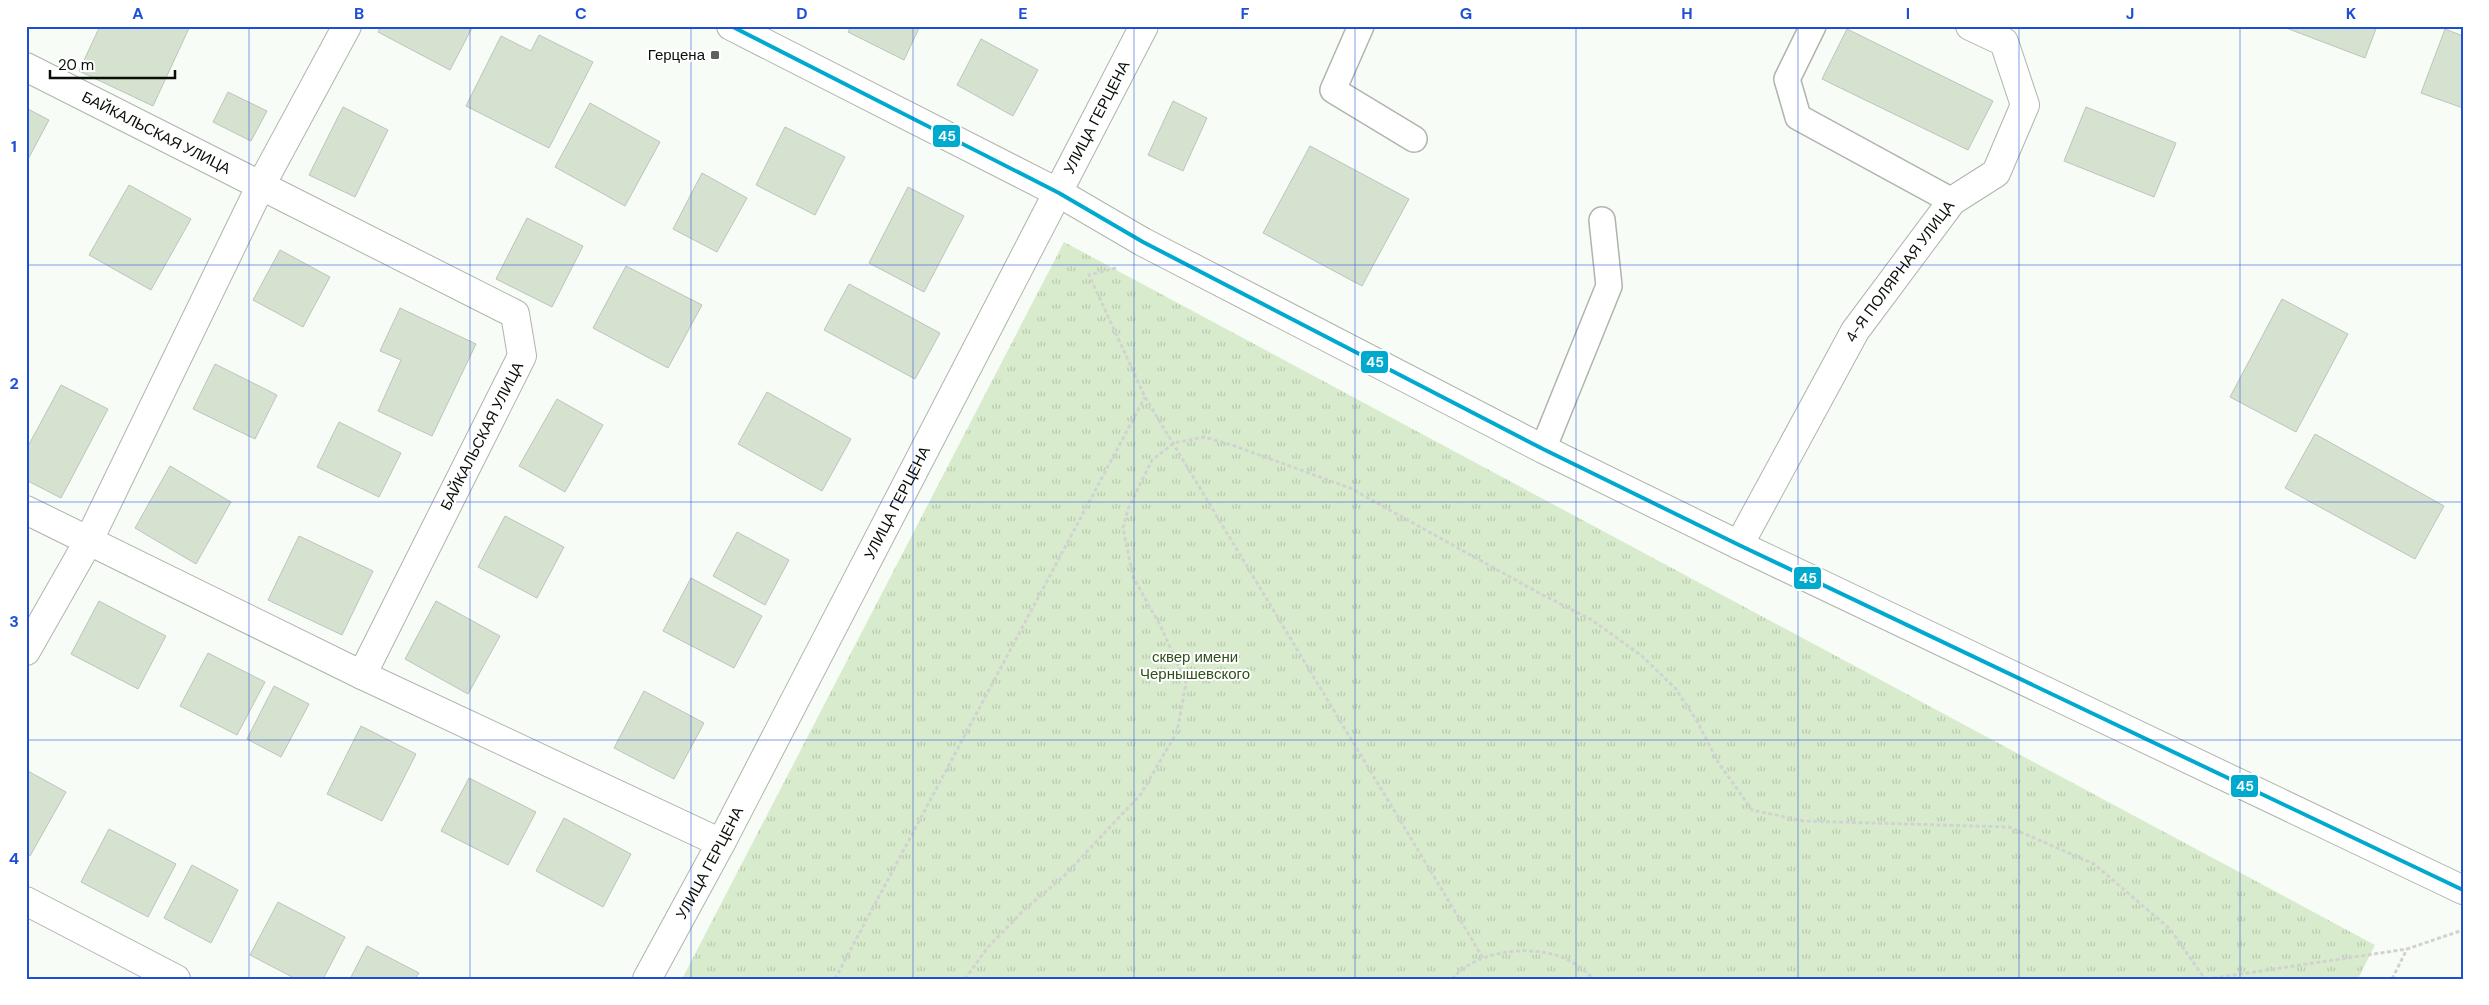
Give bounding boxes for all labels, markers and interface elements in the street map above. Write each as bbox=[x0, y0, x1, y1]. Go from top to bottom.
text: A bbox=[132, 3, 144, 24]
text: B bbox=[354, 3, 364, 24]
text: C bbox=[575, 3, 587, 24]
text: D bbox=[796, 3, 808, 24]
text: E bbox=[1018, 3, 1028, 24]
text: F bbox=[1241, 3, 1250, 24]
text: G bbox=[1460, 3, 1472, 24]
text: H bbox=[1681, 3, 1693, 24]
text: I bbox=[1906, 3, 1910, 24]
text: J bbox=[2126, 3, 2134, 24]
text: K bbox=[2346, 3, 2357, 24]
place label: Герцена bbox=[648, 45, 706, 65]
scale bar bbox=[50, 48, 175, 80]
marker: Герцена bbox=[709, 49, 721, 61]
text: 20 m bbox=[58, 55, 94, 75]
street label: УЛИЦА ГЕРЦЕНА bbox=[1059, 57, 1134, 177]
street label: БАЙКАЛЬСКАЯ УЛИЦА bbox=[79, 87, 234, 179]
line badge: 45 bbox=[932, 124, 961, 148]
text: 45 bbox=[938, 127, 956, 145]
text: 1 bbox=[11, 136, 17, 157]
street label: 4-Я ПОЛЯРНАЯ УЛИЦА bbox=[1841, 196, 1959, 346]
line badge: 45 bbox=[1360, 350, 1389, 374]
text: 45 bbox=[1366, 353, 1384, 371]
street label: БАЙКАЛЬСКАЯ УЛИЦА bbox=[436, 358, 528, 514]
text: 2 bbox=[9, 373, 19, 394]
street label: УЛИЦА ГЕРЦЕНА bbox=[860, 443, 935, 563]
line badge: 45 bbox=[1793, 566, 1822, 590]
text: 45 bbox=[1799, 569, 1817, 587]
text: 3 bbox=[9, 611, 19, 632]
park label: сквер имени Чернышевского bbox=[1140, 647, 1250, 684]
line badge: 45 bbox=[2230, 774, 2259, 798]
text: 45 bbox=[2236, 777, 2254, 795]
street label: УЛИЦА ГЕРЦЕНА bbox=[671, 803, 748, 923]
text: 4 bbox=[9, 848, 19, 869]

